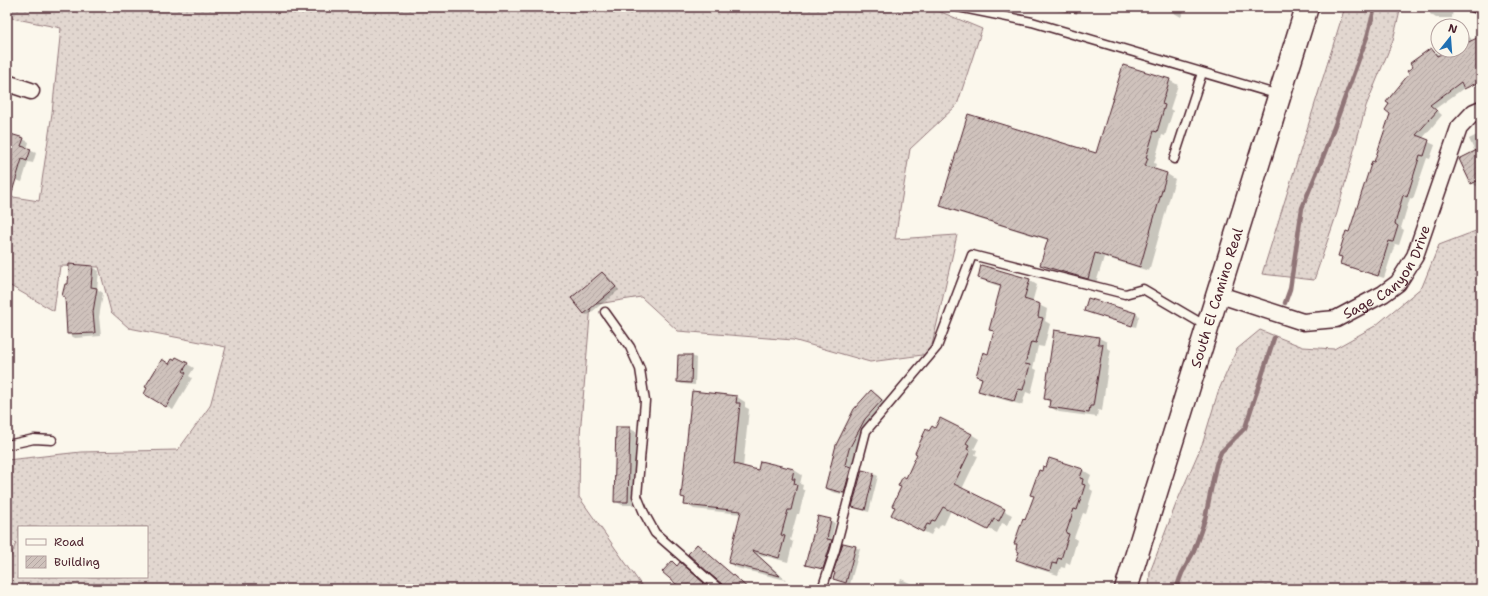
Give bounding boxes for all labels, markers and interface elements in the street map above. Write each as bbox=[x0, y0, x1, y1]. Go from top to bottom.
north arrow bbox=[1430, 18, 1470, 58]
text: N bbox=[1446, 20, 1459, 37]
street label: Sage Canyon Drive bbox=[1340, 223, 1434, 323]
street label: South El Camino Real bbox=[1186, 225, 1247, 370]
legend bbox=[18, 526, 148, 578]
text: Road bbox=[54, 534, 85, 550]
text: Building bbox=[54, 554, 100, 570]

